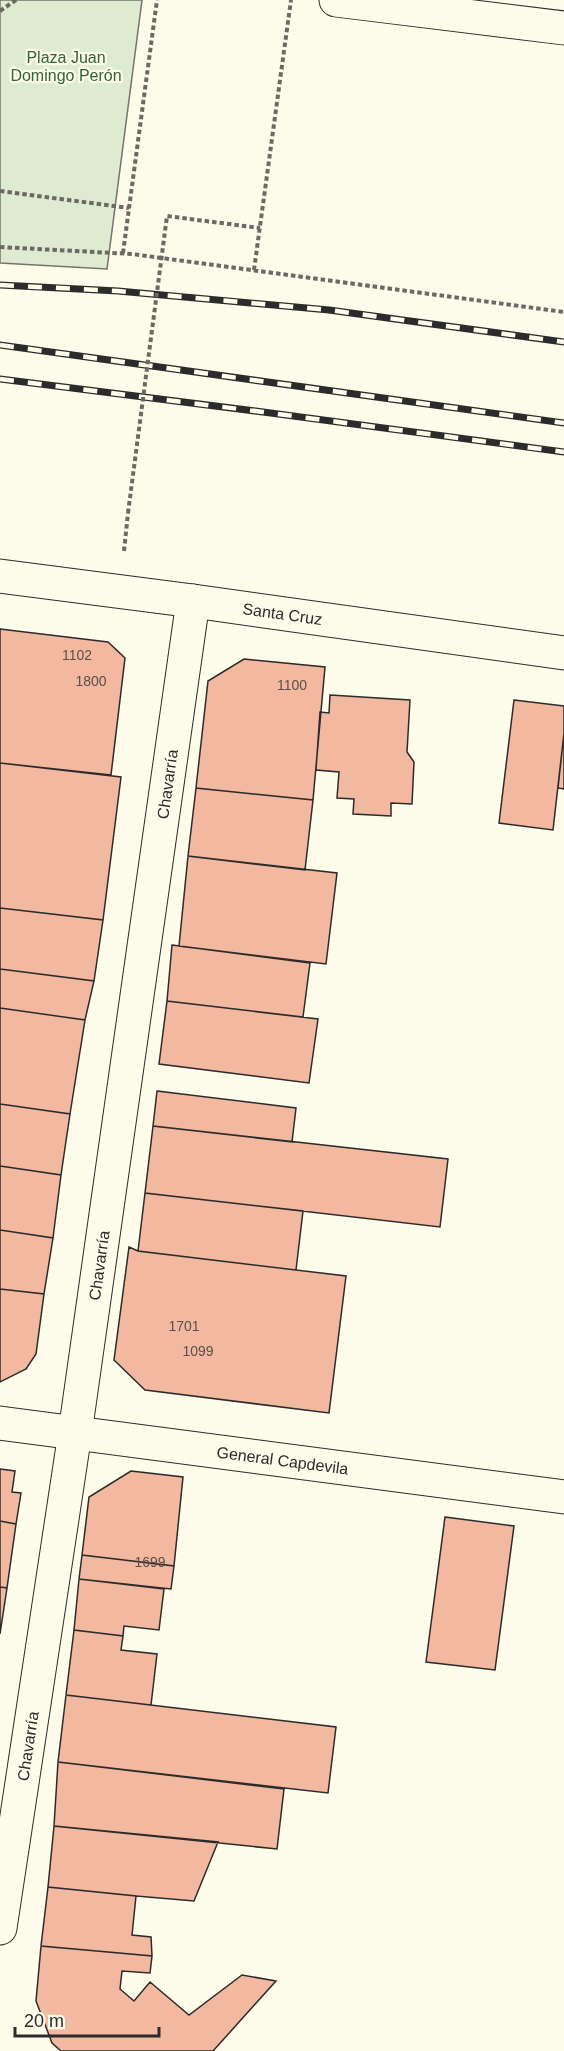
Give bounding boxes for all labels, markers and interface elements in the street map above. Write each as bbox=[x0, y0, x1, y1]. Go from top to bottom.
park label: Plaza Juan Domingo Perón bbox=[10, 49, 122, 84]
street label: Santa Cruz bbox=[242, 600, 323, 628]
house number: 1102 bbox=[62, 647, 92, 663]
house number: 1800 bbox=[75, 673, 107, 689]
house number: 1100 bbox=[277, 677, 307, 693]
street label: Chavarría bbox=[154, 748, 181, 820]
street label: Chavarría bbox=[86, 1229, 113, 1301]
house number: 1701 bbox=[168, 1318, 200, 1334]
house number: 1099 bbox=[182, 1343, 214, 1359]
street label: General Capdevila bbox=[216, 1444, 349, 1478]
house number: 1699 bbox=[134, 1554, 166, 1570]
street label: Chavarría bbox=[14, 1710, 42, 1782]
scale bar bbox=[15, 2000, 159, 2038]
text: 20 m bbox=[24, 2011, 64, 2031]

